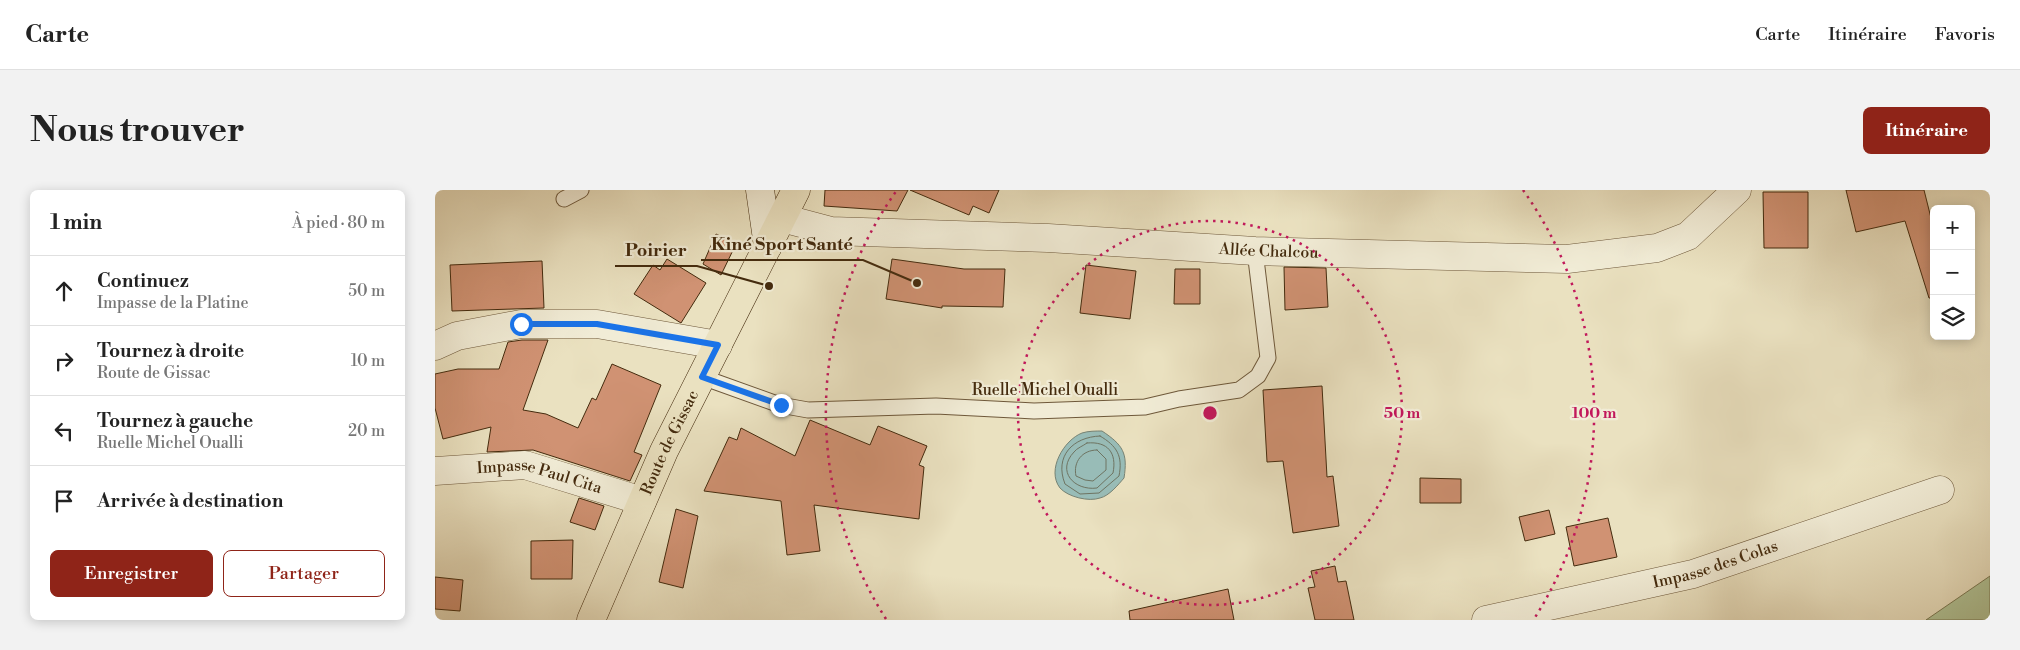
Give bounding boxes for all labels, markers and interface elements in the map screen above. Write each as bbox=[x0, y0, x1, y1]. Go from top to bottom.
text: Carte bbox=[25, 20, 89, 50]
text: Carte bbox=[1755, 23, 1800, 46]
text: Itinéraire bbox=[1828, 23, 1907, 46]
text: Favoris bbox=[1935, 23, 1995, 46]
button: Itinéraire bbox=[1863, 107, 1990, 154]
text: Nous trouver bbox=[30, 109, 245, 152]
map controls bbox=[1930, 205, 1975, 340]
button: + bbox=[1930, 205, 1975, 250]
text: 1 min bbox=[50, 210, 102, 236]
text: À pied · 80 m bbox=[292, 213, 385, 233]
callout: Kiné Sport Santé bbox=[701, 227, 863, 260]
callout: Poirier bbox=[615, 233, 697, 266]
text: Kiné Sport Santé bbox=[711, 233, 853, 256]
text: Poirier bbox=[625, 239, 687, 262]
street label: Allée Chalcou bbox=[1217, 239, 1319, 263]
button: − bbox=[1930, 250, 1975, 295]
text: Continuez bbox=[97, 269, 189, 293]
icon: ahead bbox=[50, 277, 78, 305]
text: 50 m bbox=[348, 281, 385, 301]
text: Impasse de la Platine bbox=[97, 293, 249, 313]
button: layers bbox=[1930, 295, 1975, 340]
route start bbox=[510, 313, 533, 336]
text: Tournez à droite bbox=[97, 339, 244, 363]
icon: right bbox=[50, 347, 78, 375]
text: 10 m bbox=[351, 351, 385, 371]
text: Route de Gissac bbox=[97, 363, 211, 383]
street label: Ruelle Michel Oualli bbox=[972, 380, 1118, 400]
street label: Route de Gissac bbox=[636, 387, 703, 498]
route end bbox=[770, 394, 793, 417]
centre of rings bbox=[1201, 404, 1219, 422]
text: 50 m bbox=[1384, 404, 1420, 423]
text: 100 m bbox=[1572, 404, 1617, 423]
text: Tournez à gauche bbox=[97, 409, 253, 433]
icon: left bbox=[50, 417, 78, 445]
text: 20 m bbox=[348, 421, 385, 441]
text: Ruelle Michel Oualli bbox=[97, 433, 244, 453]
street label: Impasse Paul Cita bbox=[476, 455, 605, 498]
icon: arrive bbox=[50, 487, 78, 515]
text: Arrivée à destination bbox=[97, 489, 283, 513]
street label: Impasse des Colas bbox=[1651, 536, 1781, 593]
button: Enregistrer bbox=[50, 550, 213, 597]
button: Partager bbox=[223, 550, 385, 597]

